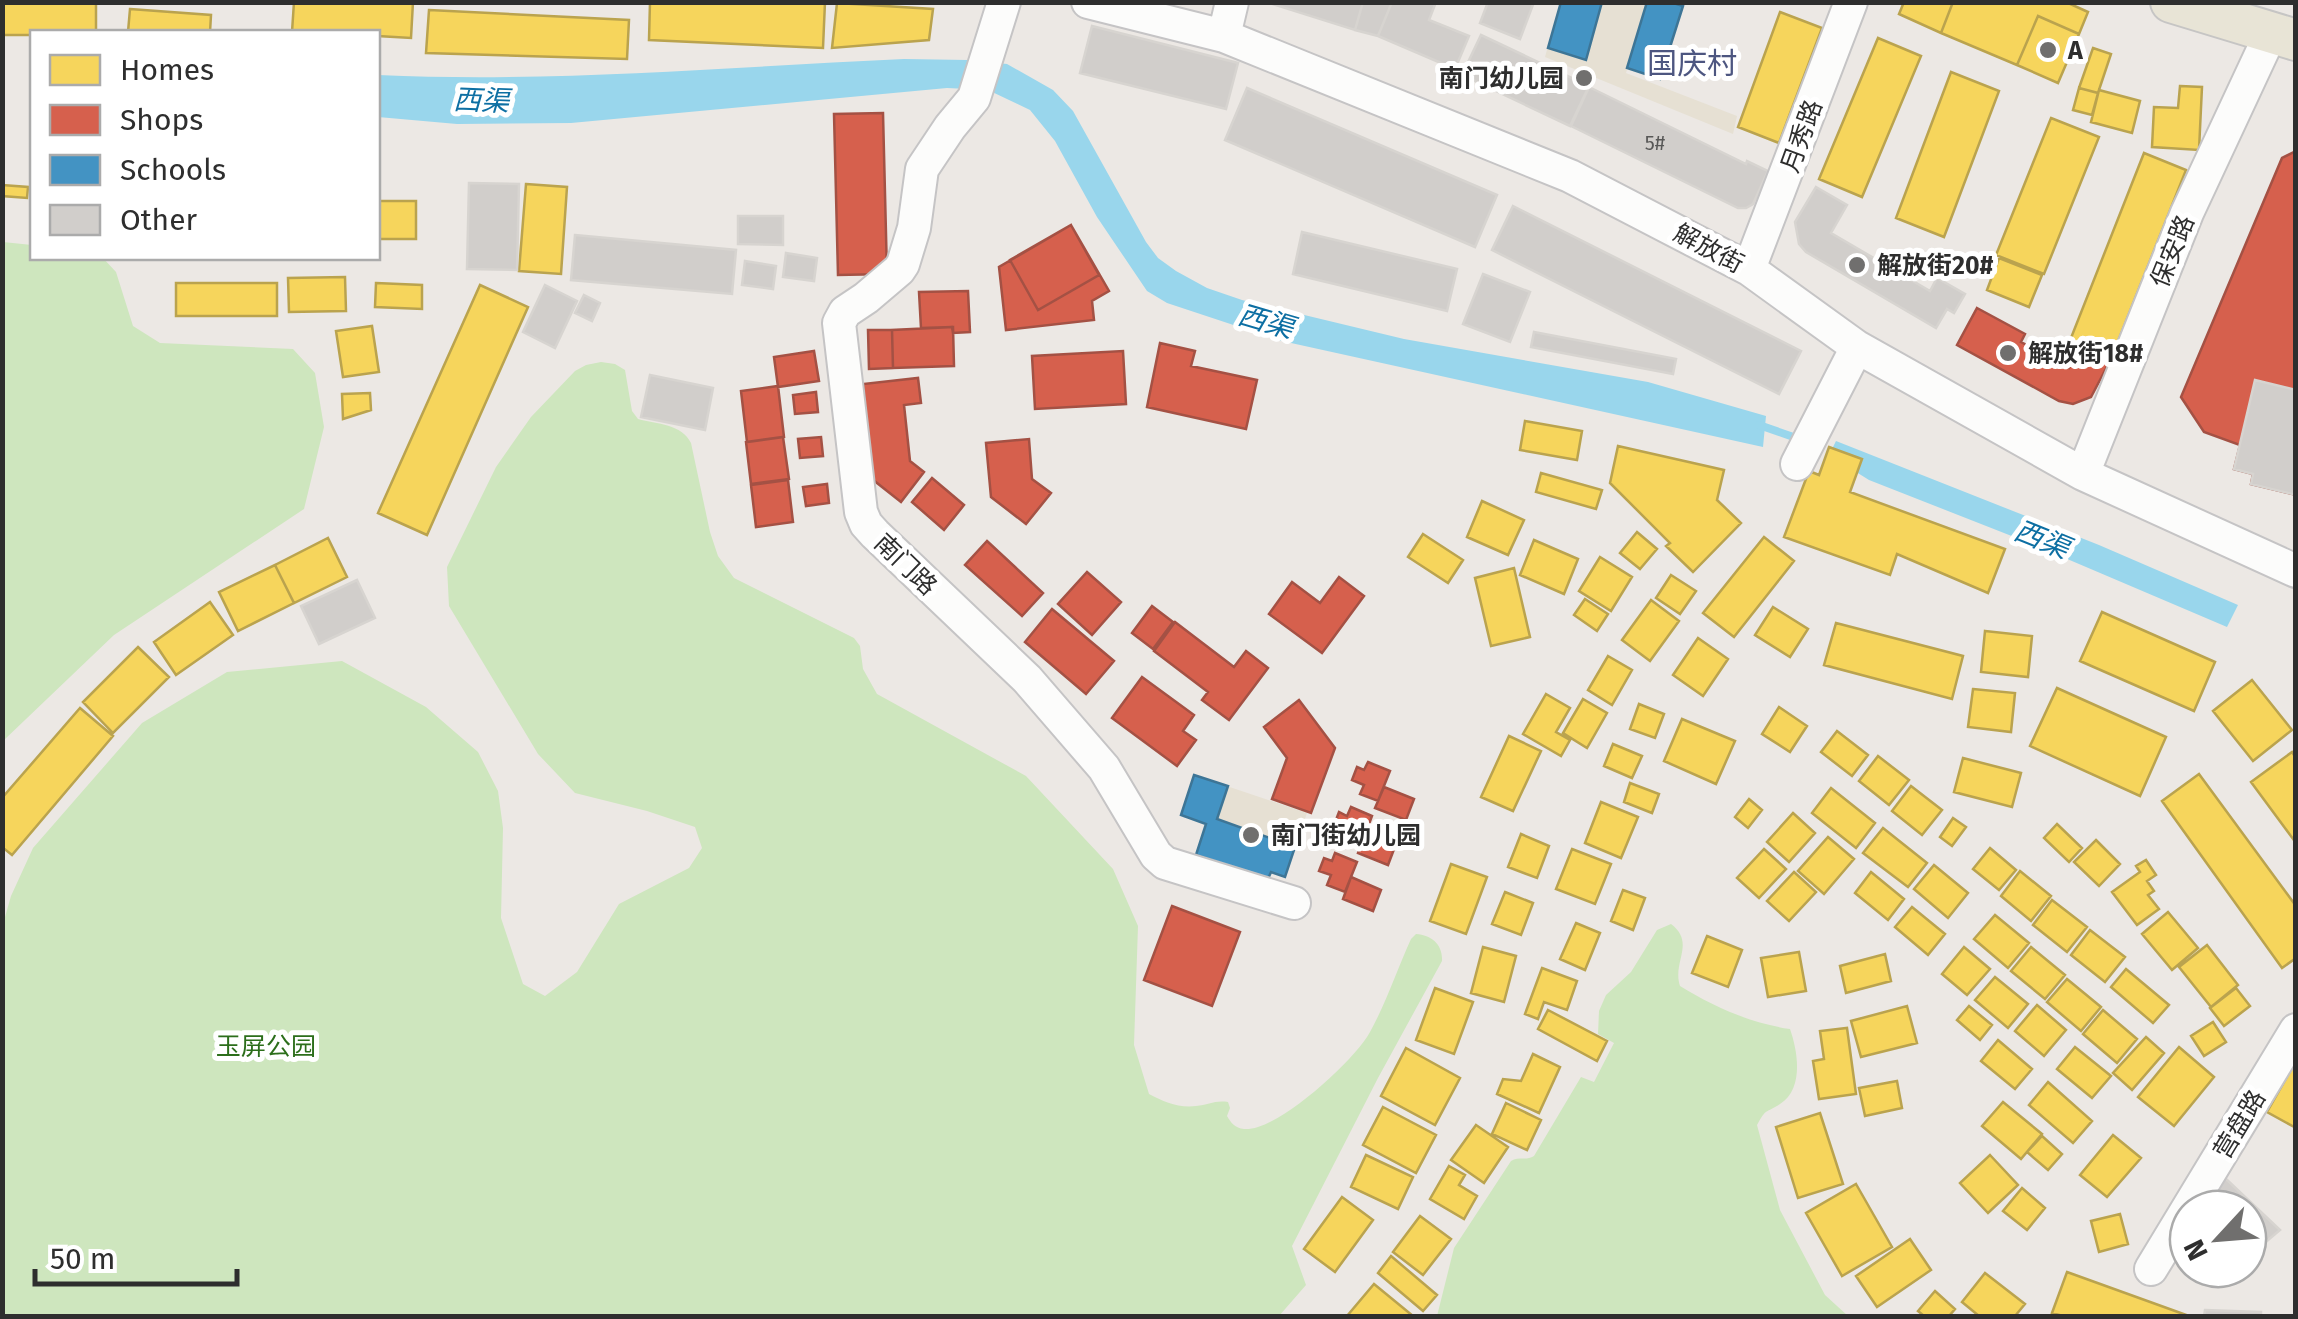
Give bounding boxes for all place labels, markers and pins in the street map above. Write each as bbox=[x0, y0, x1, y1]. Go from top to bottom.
place label: A bbox=[2067, 36, 2084, 66]
marker: A bbox=[2037, 39, 2059, 61]
place label: 南门幼儿园 bbox=[1439, 64, 1564, 94]
marker: 南门幼儿园 bbox=[1573, 67, 1595, 89]
place label: 解放街20# bbox=[1877, 251, 1994, 281]
marker: 解放街20# bbox=[1846, 254, 1868, 276]
place label: 解放街18# bbox=[2028, 339, 2143, 369]
marker: 解放街18# bbox=[1997, 342, 2019, 364]
place label: 南门街幼儿园 bbox=[1271, 821, 1421, 851]
marker: 南门街幼儿园 bbox=[1240, 824, 1262, 846]

